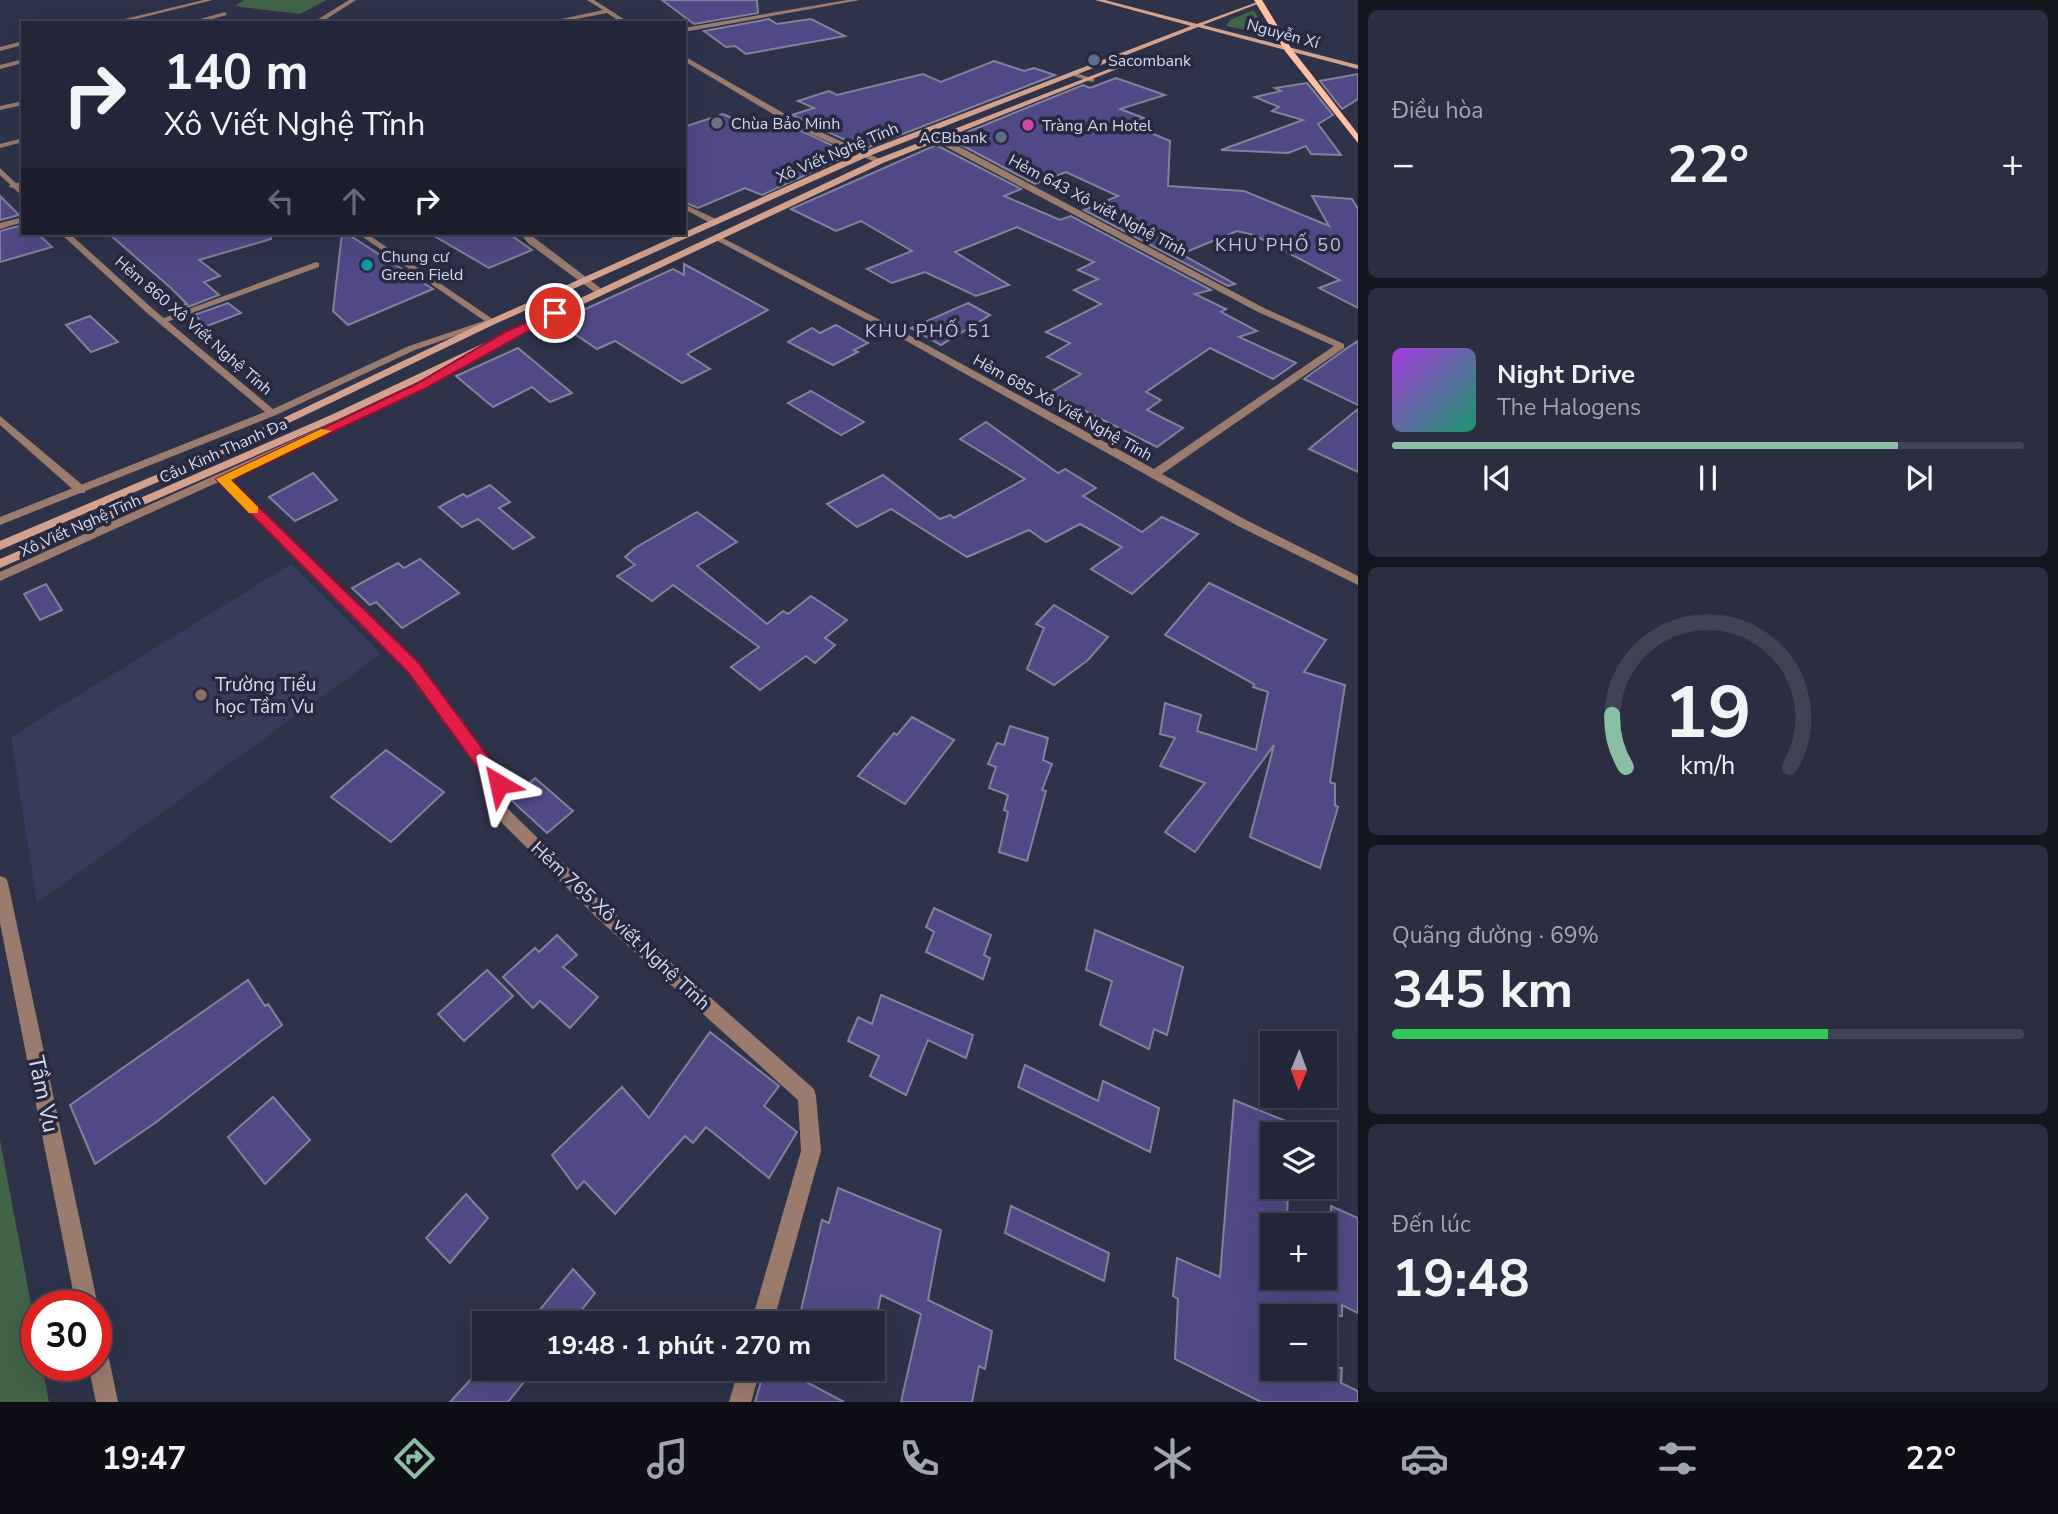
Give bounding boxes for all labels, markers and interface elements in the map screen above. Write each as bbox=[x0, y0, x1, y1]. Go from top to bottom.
street label: Nguyễn Xí bbox=[1244, 14, 1323, 55]
text: 140 m bbox=[164, 39, 308, 106]
icon: right bbox=[49, 49, 140, 140]
place label: Sacombank bbox=[1108, 50, 1192, 72]
marker: Sacombank bbox=[1086, 52, 1102, 68]
text: Điều hòa bbox=[1392, 95, 1484, 126]
text: Xô Viết Nghệ Tĩnh bbox=[164, 103, 425, 146]
place label: Chùa Bảo Minh bbox=[731, 113, 840, 135]
marker: Chùa Bảo Minh bbox=[709, 115, 725, 131]
place label: Tràng An Hotel bbox=[1042, 115, 1152, 137]
street label: Xô Viết Nghệ Tĩnh bbox=[773, 117, 902, 189]
marker: Tràng An Hotel bbox=[1020, 117, 1036, 133]
place label: ACBbank bbox=[919, 127, 988, 149]
marker: ACBbank bbox=[993, 129, 1009, 145]
text: 22° bbox=[1667, 129, 1749, 200]
text: − bbox=[1392, 139, 1415, 190]
text: + bbox=[2001, 139, 2024, 190]
street label: Hẻm 643 Xô viết Nghệ Tĩnh bbox=[1004, 149, 1191, 262]
icon: left bbox=[262, 182, 300, 220]
icon: ahead bbox=[335, 182, 373, 220]
icon: right bbox=[408, 182, 446, 220]
district label: KHU PHỐ 50 bbox=[1215, 232, 1343, 257]
place label: Chung cư Green Field bbox=[381, 246, 463, 286]
street label: Hẻm 860 Xô Viết Nghệ Tĩnh bbox=[110, 251, 277, 400]
marker: Chung cư Green Field bbox=[359, 257, 375, 273]
pin bbox=[525, 283, 585, 343]
icon: arrive bbox=[536, 294, 574, 332]
district label: KHU PHỐ 51 bbox=[865, 318, 993, 343]
street label: Hẻm 685 Xô Viết Nghệ Tĩnh bbox=[969, 349, 1156, 466]
text: Night Drive bbox=[1497, 357, 1635, 392]
text: The Halogens bbox=[1497, 392, 1641, 423]
street label: Cầu Kinh Thanh Đa bbox=[156, 413, 291, 489]
icon: previous bbox=[1478, 459, 1516, 497]
icon: pause bbox=[1689, 459, 1727, 497]
icon: next bbox=[1900, 459, 1938, 497]
street label: Xô Viết Nghệ Tĩnh bbox=[16, 489, 145, 563]
text: 19 bbox=[1664, 663, 1752, 763]
place label: Trường Tiểu học Tầm Vu bbox=[215, 672, 316, 720]
marker: Trường Tiểu học Tầm Vu bbox=[193, 687, 209, 703]
position arrow bbox=[462, 747, 536, 821]
text: km/h bbox=[1680, 749, 1736, 783]
street label: Hẻm 765 Xô viết Nghệ Tĩnh bbox=[525, 836, 716, 1016]
text: Quãng đường · 69% bbox=[1392, 920, 1599, 951]
text: 345 km bbox=[1392, 954, 1573, 1025]
north arrow bbox=[1260, 1031, 1337, 1108]
map controls bbox=[1260, 1031, 1337, 1381]
street label: Tầm Vu bbox=[20, 1053, 67, 1135]
button: layers bbox=[1260, 1122, 1337, 1199]
text: Đến lúc bbox=[1392, 1209, 1471, 1240]
button: + bbox=[1260, 1213, 1337, 1290]
text: 19:48 bbox=[1392, 1243, 1530, 1314]
speed limit sign: 30 bbox=[21, 1290, 112, 1381]
button: − bbox=[1260, 1304, 1337, 1381]
text: 19:48 · 1 phút · 270 m bbox=[546, 1328, 811, 1363]
icon: directions bbox=[390, 1434, 439, 1483]
icon: music bbox=[643, 1434, 692, 1483]
icon: phone bbox=[895, 1434, 944, 1483]
icon: climate bbox=[1148, 1434, 1197, 1483]
icon: car bbox=[1400, 1434, 1449, 1483]
icon: filters bbox=[1653, 1434, 1702, 1483]
text: 19:47 bbox=[102, 1437, 187, 1480]
text: 22° bbox=[1906, 1437, 1956, 1480]

